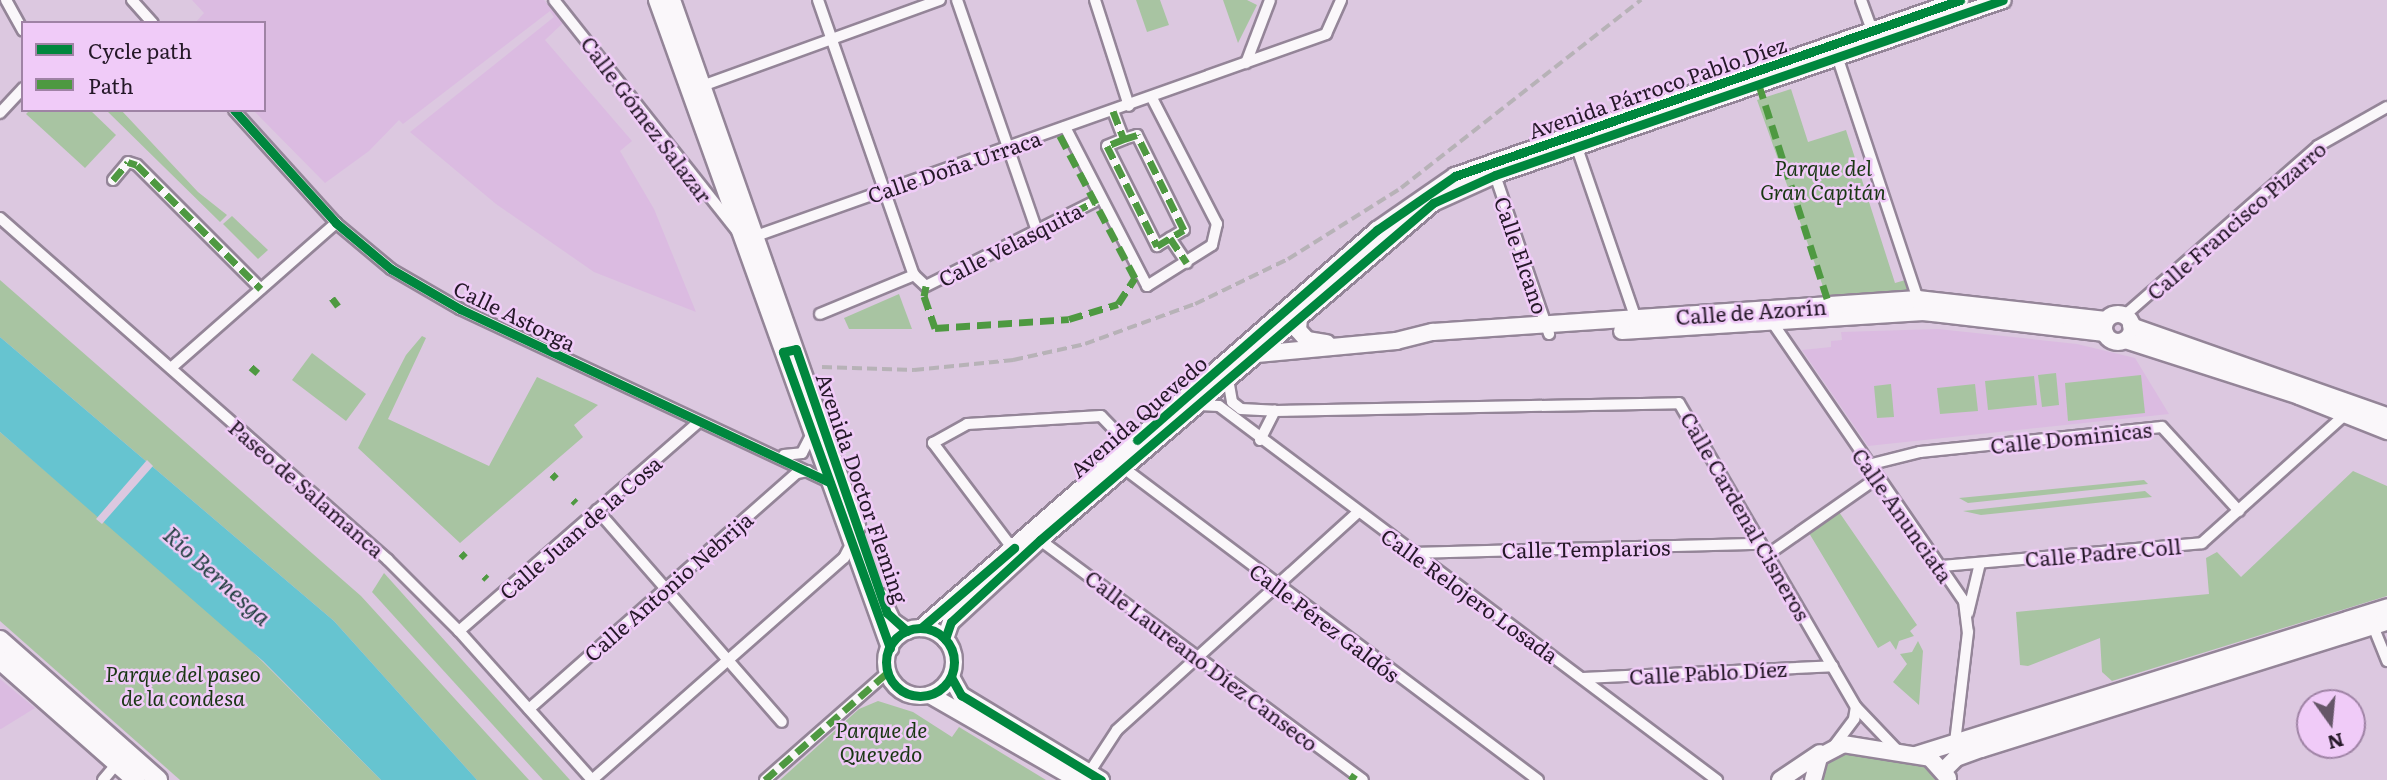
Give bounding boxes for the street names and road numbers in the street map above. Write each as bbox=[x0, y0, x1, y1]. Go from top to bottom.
street label: Calle Gómez Salazar bbox=[576, 31, 718, 207]
street label: Avenida Párroco Pablo Díez bbox=[1525, 31, 1789, 143]
street label: Calle Doña Urraca bbox=[864, 124, 1044, 208]
street label: Calle Francisco Pizarro bbox=[2141, 135, 2331, 305]
street label: Calle Elcano bbox=[1490, 193, 1554, 317]
street label: Calle Velasquita bbox=[934, 197, 1086, 291]
street label: Calle Astorga bbox=[450, 275, 580, 355]
street label: Calle de Azorín bbox=[1675, 293, 1827, 329]
street label: Avenida Quevedo bbox=[1064, 350, 1212, 482]
street label: Avenida Doctor Fleming bbox=[812, 370, 914, 606]
street label: Calle Cardenal Cisneros bbox=[1676, 407, 1816, 625]
street label: Paseo de Salamanca bbox=[224, 414, 390, 562]
street label: Calle Dominicas bbox=[1989, 416, 2153, 458]
street label: Calle Anunciata bbox=[1847, 443, 1959, 587]
street label: Calle Juan de la Cosa bbox=[494, 450, 666, 604]
street label: Calle Antonio Nebrija bbox=[579, 506, 757, 666]
street label: Calle Relojero Losada bbox=[1377, 522, 1563, 668]
street label: Calle Padre Coll bbox=[2024, 533, 2182, 571]
street label: Calle Templarios bbox=[1501, 534, 1671, 562]
street label: Calle Pérez Galdós bbox=[1245, 557, 1405, 687]
street label: Calle Laureano Díez Canseco bbox=[1081, 564, 1323, 756]
street label: Calle Pablo Díez bbox=[1628, 655, 1788, 689]

